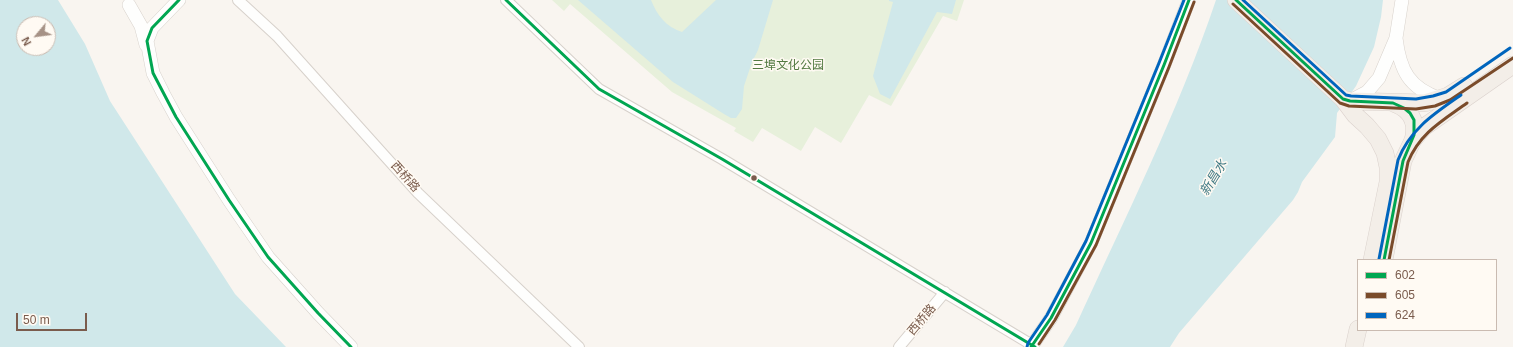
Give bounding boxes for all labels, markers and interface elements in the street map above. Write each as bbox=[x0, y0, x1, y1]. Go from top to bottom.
north arrow bbox=[16, 16, 56, 56]
text: N bbox=[19, 35, 34, 48]
park label: 三埠文化公园 bbox=[752, 59, 824, 73]
water label: 新昌水 bbox=[1197, 157, 1231, 199]
street label: 西桥路 bbox=[388, 159, 422, 195]
unlabelled marker bbox=[749, 173, 759, 183]
legend bbox=[1357, 259, 1497, 331]
text: 602 bbox=[1395, 268, 1415, 282]
text: 605 bbox=[1395, 288, 1415, 302]
street label: 西桥路 bbox=[905, 302, 939, 338]
scale bar bbox=[18, 305, 89, 331]
text: 624 bbox=[1395, 308, 1415, 322]
text: 50 m bbox=[23, 313, 50, 327]

